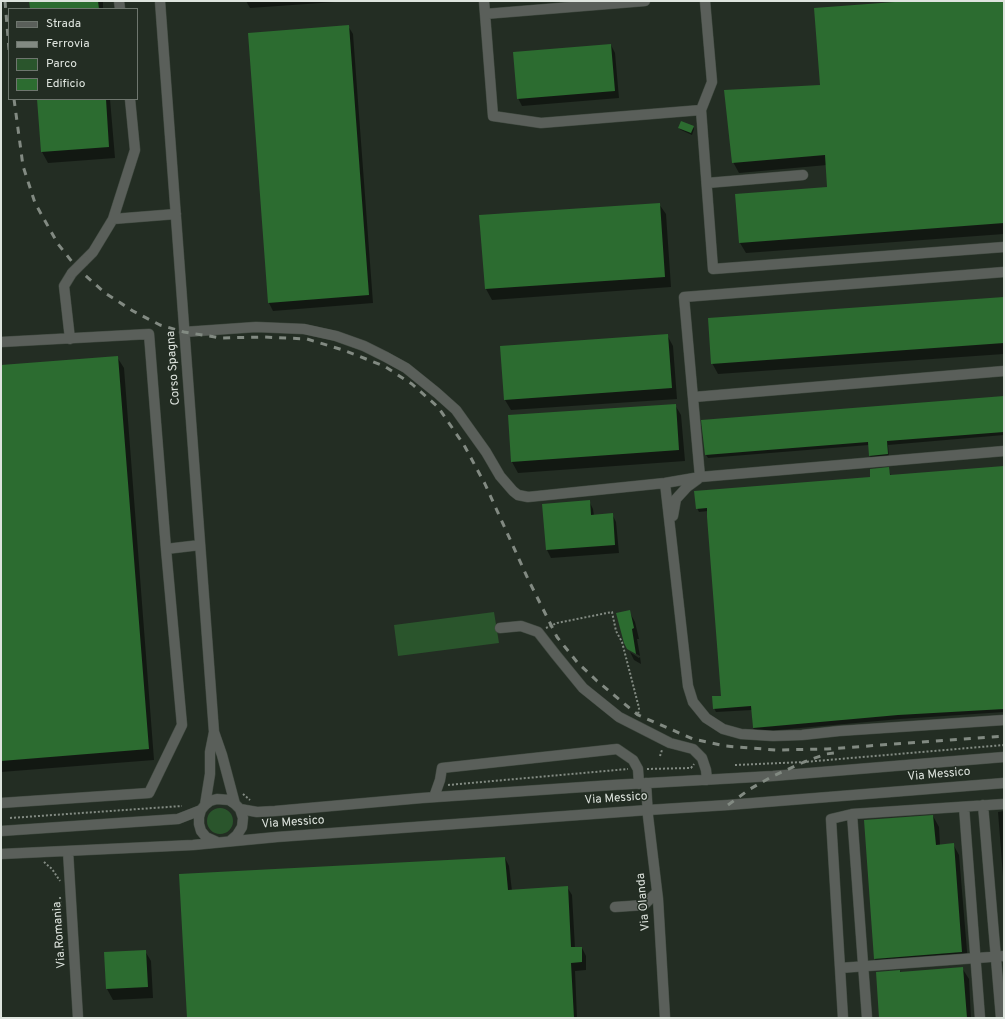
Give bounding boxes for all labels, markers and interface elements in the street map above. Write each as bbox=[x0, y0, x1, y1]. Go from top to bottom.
legend bbox=[8, 8, 138, 100]
text: Strada bbox=[46, 16, 81, 32]
text: Ferrovia bbox=[46, 36, 89, 52]
text: Parco bbox=[46, 56, 77, 72]
text: Edificio bbox=[46, 76, 85, 92]
street label: Corso Spagna bbox=[164, 330, 184, 406]
street label: Via Messico bbox=[907, 765, 971, 785]
street label: Via Messico bbox=[584, 790, 648, 808]
street label: Via Messico bbox=[261, 814, 325, 832]
street label: Via Olanda bbox=[634, 872, 654, 932]
street label: Via Romania bbox=[50, 901, 70, 969]

